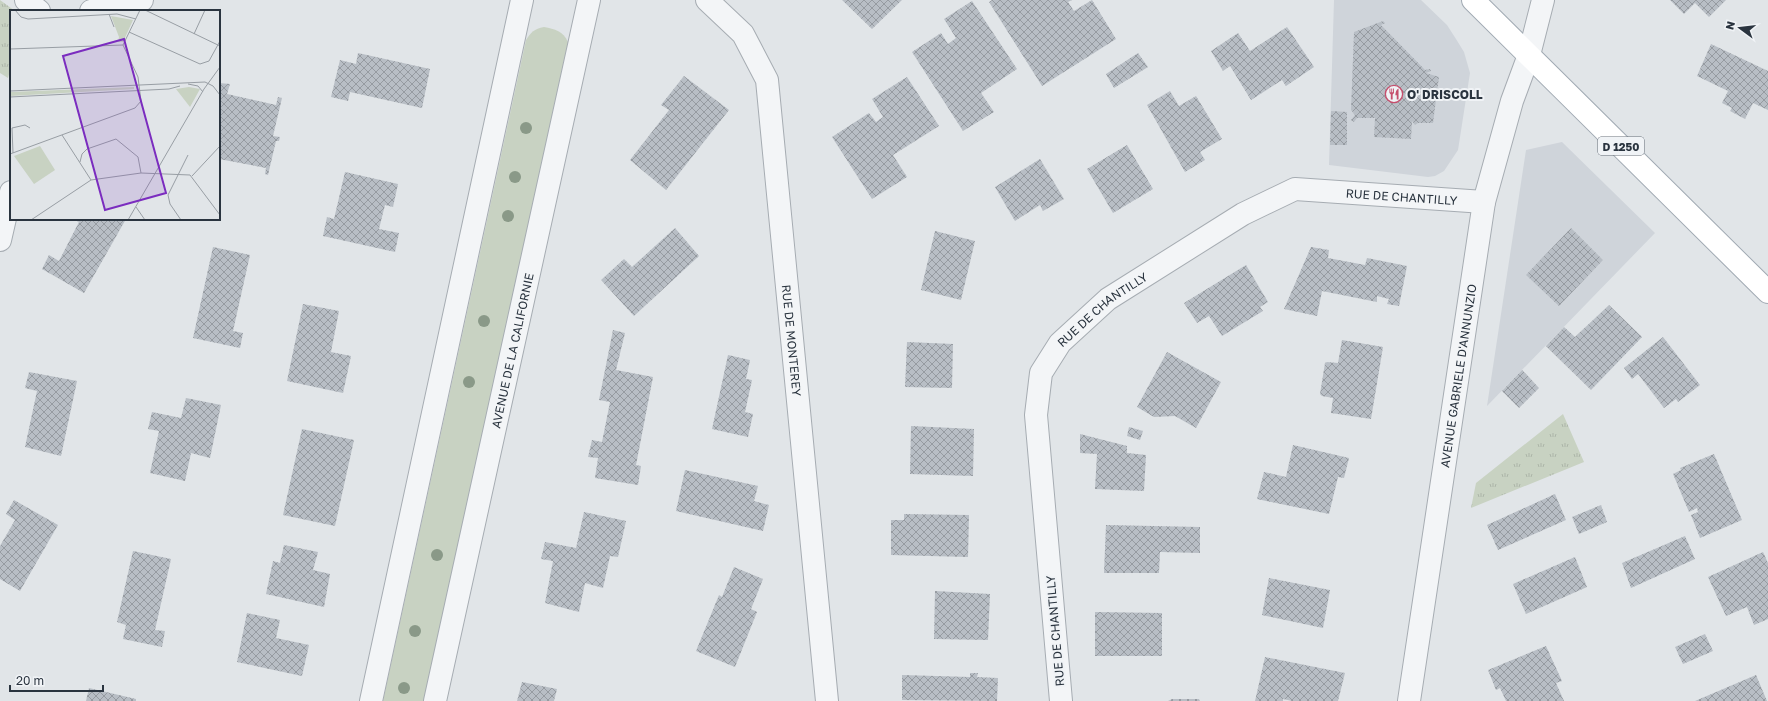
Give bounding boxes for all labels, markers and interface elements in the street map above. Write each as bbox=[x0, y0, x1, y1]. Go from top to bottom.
north arrow bbox=[1720, 8, 1760, 48]
inset map bbox=[10, 10, 220, 220]
text: N bbox=[1722, 20, 1737, 31]
restaurant icon: O' DRISCOLL bbox=[1384, 84, 1404, 104]
place label: O' DRISCOLL bbox=[1407, 87, 1483, 102]
road number: D 1250 bbox=[1598, 137, 1644, 155]
street label: RUE DE CHANTILLY bbox=[1345, 185, 1458, 208]
street label: RUE DE CHANTILLY bbox=[1054, 269, 1150, 350]
street label: AVENUE DE LA CALIFORNIE bbox=[488, 271, 536, 429]
street label: AVENUE GABRIELE D'ANNUNZIO bbox=[1437, 283, 1479, 469]
street label: RUE DE MONTEREY bbox=[779, 284, 805, 397]
street label: RUE DE CHANTILLY bbox=[1043, 575, 1067, 687]
scale bar bbox=[10, 667, 103, 693]
text: 20 m bbox=[16, 673, 44, 688]

